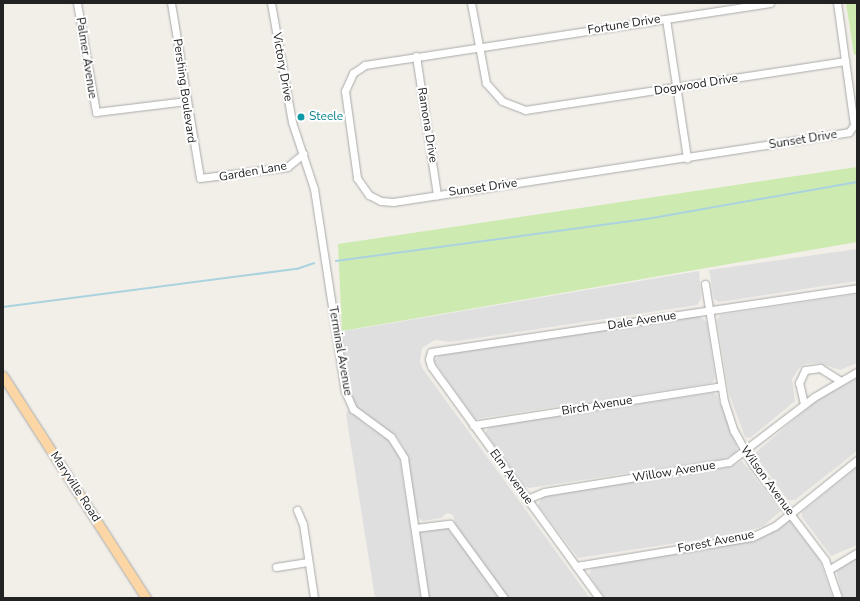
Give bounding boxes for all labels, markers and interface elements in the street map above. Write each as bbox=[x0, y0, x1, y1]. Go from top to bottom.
street label: Fortune Drive bbox=[587, 12, 661, 38]
street label: Palmer Avenue bbox=[72, 16, 100, 100]
street label: Victory Drive bbox=[269, 31, 295, 103]
street label: Pershing Boulevard bbox=[170, 38, 198, 144]
street label: Dogwood Drive bbox=[653, 71, 739, 99]
street label: Ramona Drive bbox=[414, 86, 440, 164]
place label: Steele bbox=[309, 110, 343, 124]
marker: Steele bbox=[296, 112, 306, 122]
street label: Sunset Drive bbox=[768, 128, 838, 152]
street label: Garden Lane bbox=[218, 159, 288, 185]
street label: Sunset Drive bbox=[448, 176, 518, 200]
street label: Terminal Avenue bbox=[325, 305, 355, 397]
street label: Dale Avenue bbox=[607, 308, 677, 334]
street label: Birch Avenue bbox=[561, 393, 633, 419]
street label: Wilson Avenue bbox=[737, 443, 797, 519]
street label: Elm Avenue bbox=[486, 447, 536, 507]
street label: Maryville Road bbox=[47, 449, 103, 525]
street label: Willow Avenue bbox=[632, 458, 716, 486]
street label: Forest Avenue bbox=[677, 528, 755, 556]

